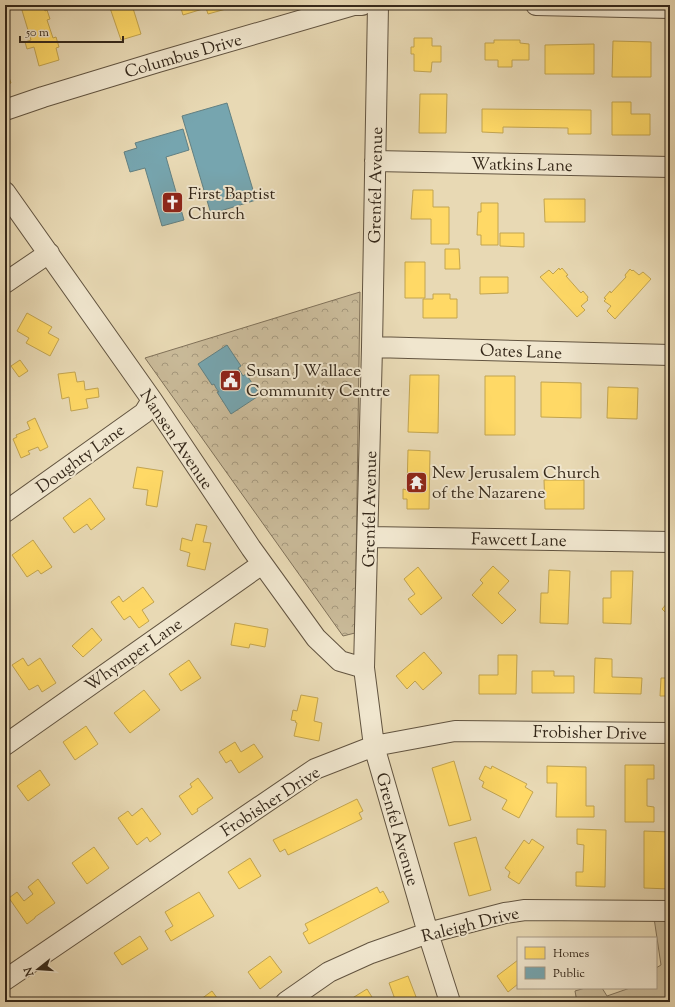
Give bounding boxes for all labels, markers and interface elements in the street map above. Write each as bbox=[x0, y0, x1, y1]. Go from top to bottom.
scale bar bbox=[20, 18, 123, 44]
text: 50 m bbox=[25, 24, 49, 42]
street label: Columbus Drive bbox=[122, 29, 245, 85]
street label: Grenfel Avenue bbox=[364, 126, 390, 244]
street label: Watkins Lane bbox=[471, 153, 573, 179]
place label: First Baptist Church bbox=[188, 183, 275, 227]
church icon: First Baptist Church bbox=[160, 190, 186, 216]
street label: Oates Lane bbox=[479, 340, 562, 366]
place label: Susan J Wallace Community Centre bbox=[246, 360, 390, 404]
public building icon: Susan J Wallace Community Centre bbox=[217, 367, 243, 393]
street label: Nansen Avenue bbox=[133, 385, 218, 495]
street label: Doughty Lane bbox=[32, 419, 131, 500]
street label: Grenfel Avenue bbox=[358, 450, 384, 568]
place label: New Jerusalem Church of the Nazarene bbox=[432, 462, 600, 506]
temple icon: New Jerusalem Church of the Nazarene bbox=[403, 469, 429, 495]
street label: Fawcett Lane bbox=[471, 528, 567, 554]
street label: Whymper Lane bbox=[80, 613, 188, 698]
street label: Frobisher Drive bbox=[533, 721, 647, 747]
street label: Frobisher Drive bbox=[217, 761, 326, 844]
street label: Grenfel Avenue bbox=[368, 770, 424, 889]
street label: Raleigh Drive bbox=[419, 902, 522, 950]
legend bbox=[517, 937, 657, 989]
text: Homes bbox=[553, 945, 589, 963]
north arrow bbox=[18, 949, 58, 989]
text: N bbox=[20, 965, 39, 979]
text: Public bbox=[553, 965, 586, 983]

